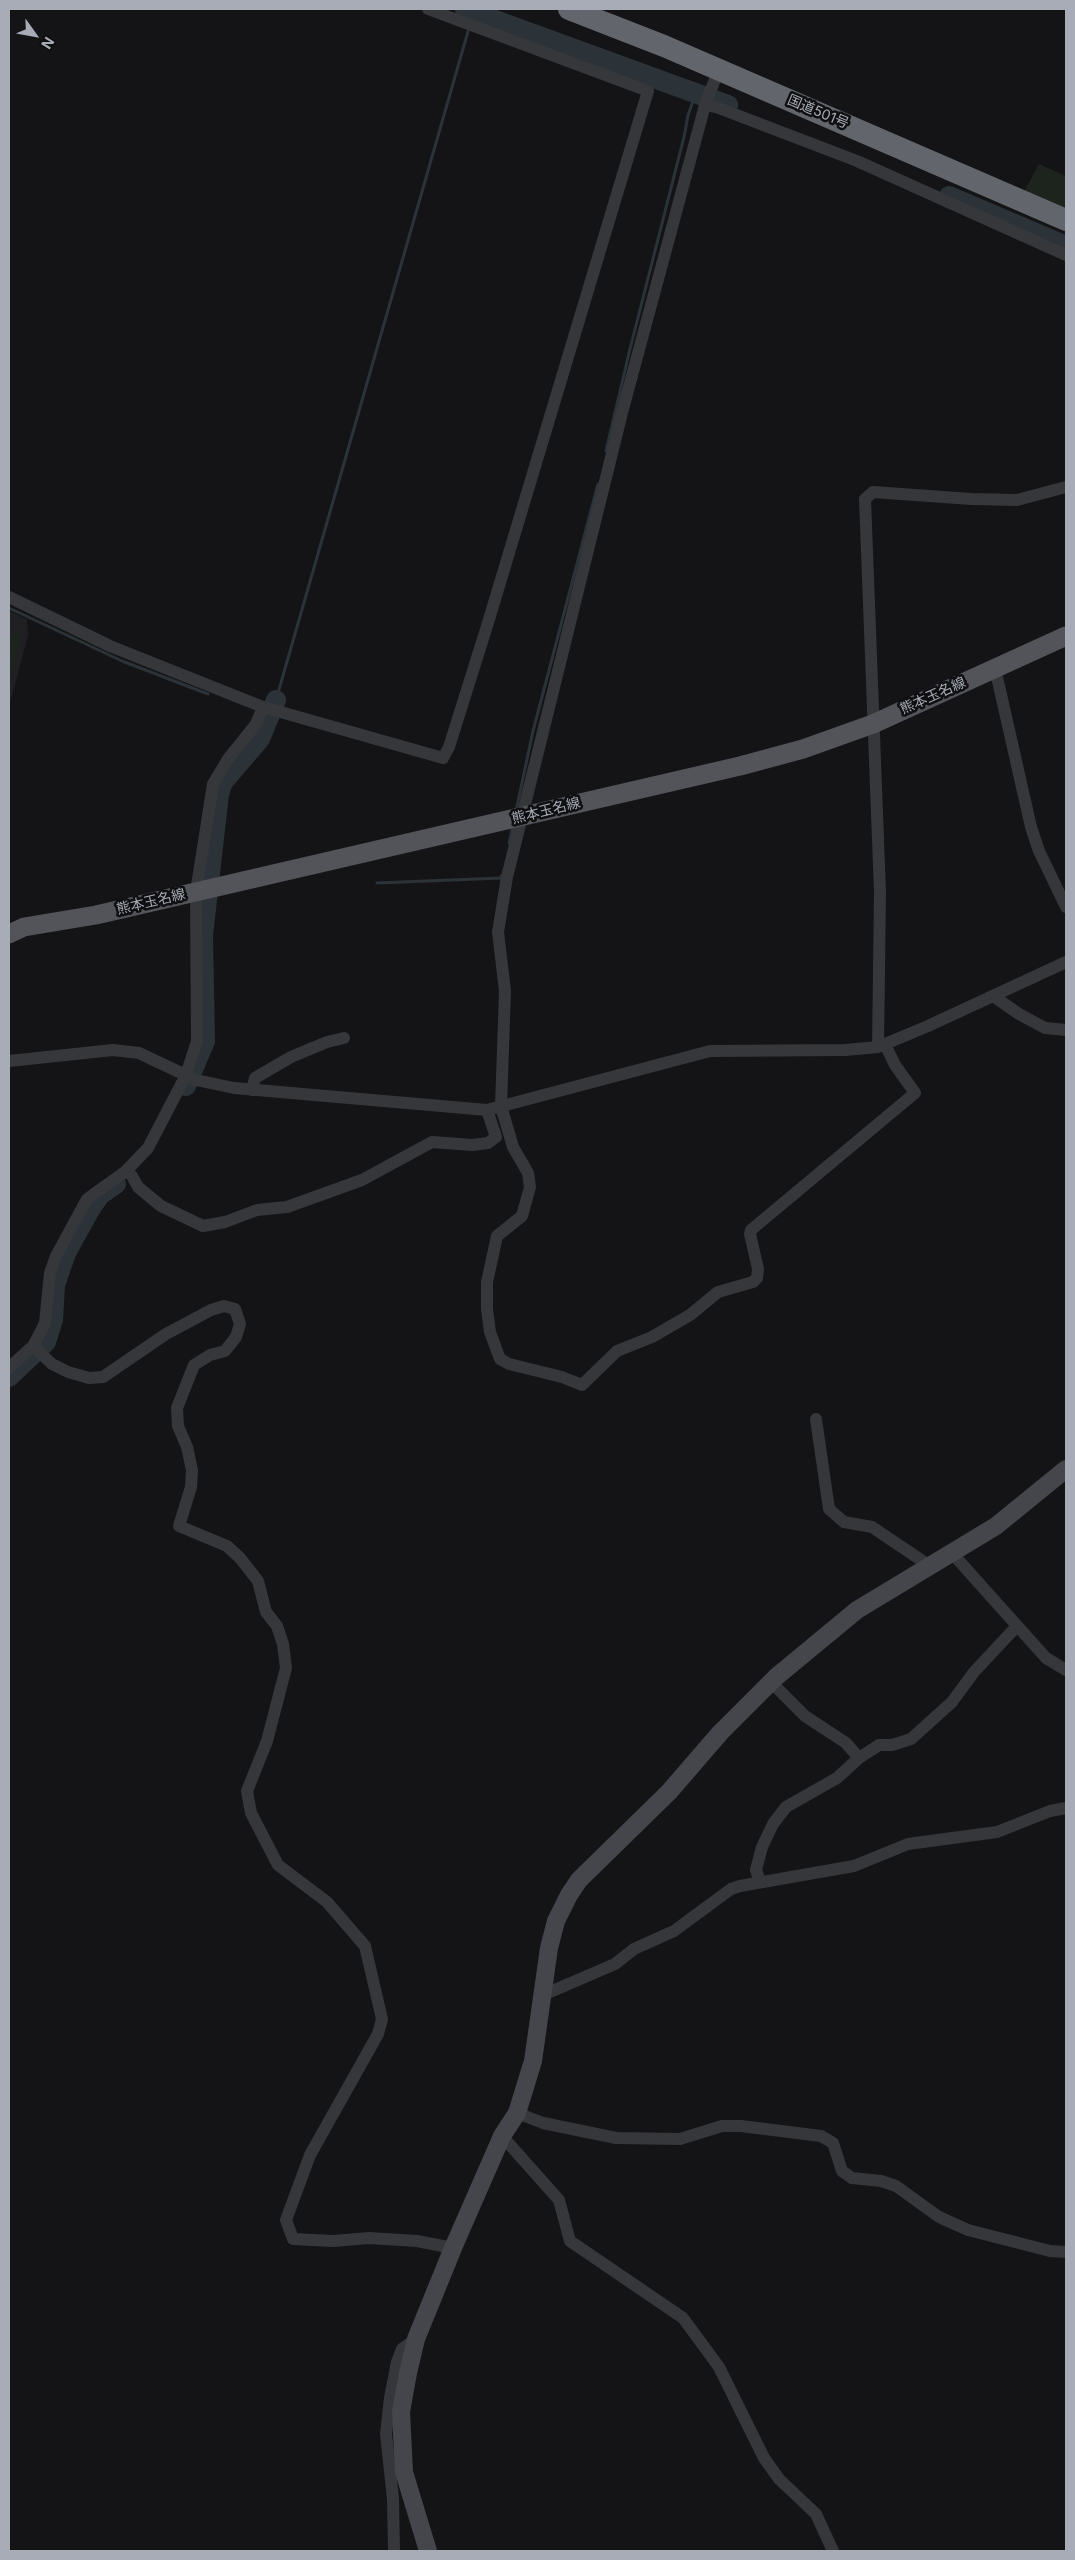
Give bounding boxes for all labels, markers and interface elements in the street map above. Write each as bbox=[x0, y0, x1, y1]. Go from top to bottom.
north arrow bbox=[10, 10, 60, 60]
text: N bbox=[38, 34, 58, 52]
street label: 国道501号 bbox=[785, 92, 851, 132]
street label: 熊本玉名線 bbox=[898, 674, 968, 718]
street label: 熊本玉名線 bbox=[510, 794, 582, 828]
street label: 熊本玉名線 bbox=[115, 886, 187, 918]

